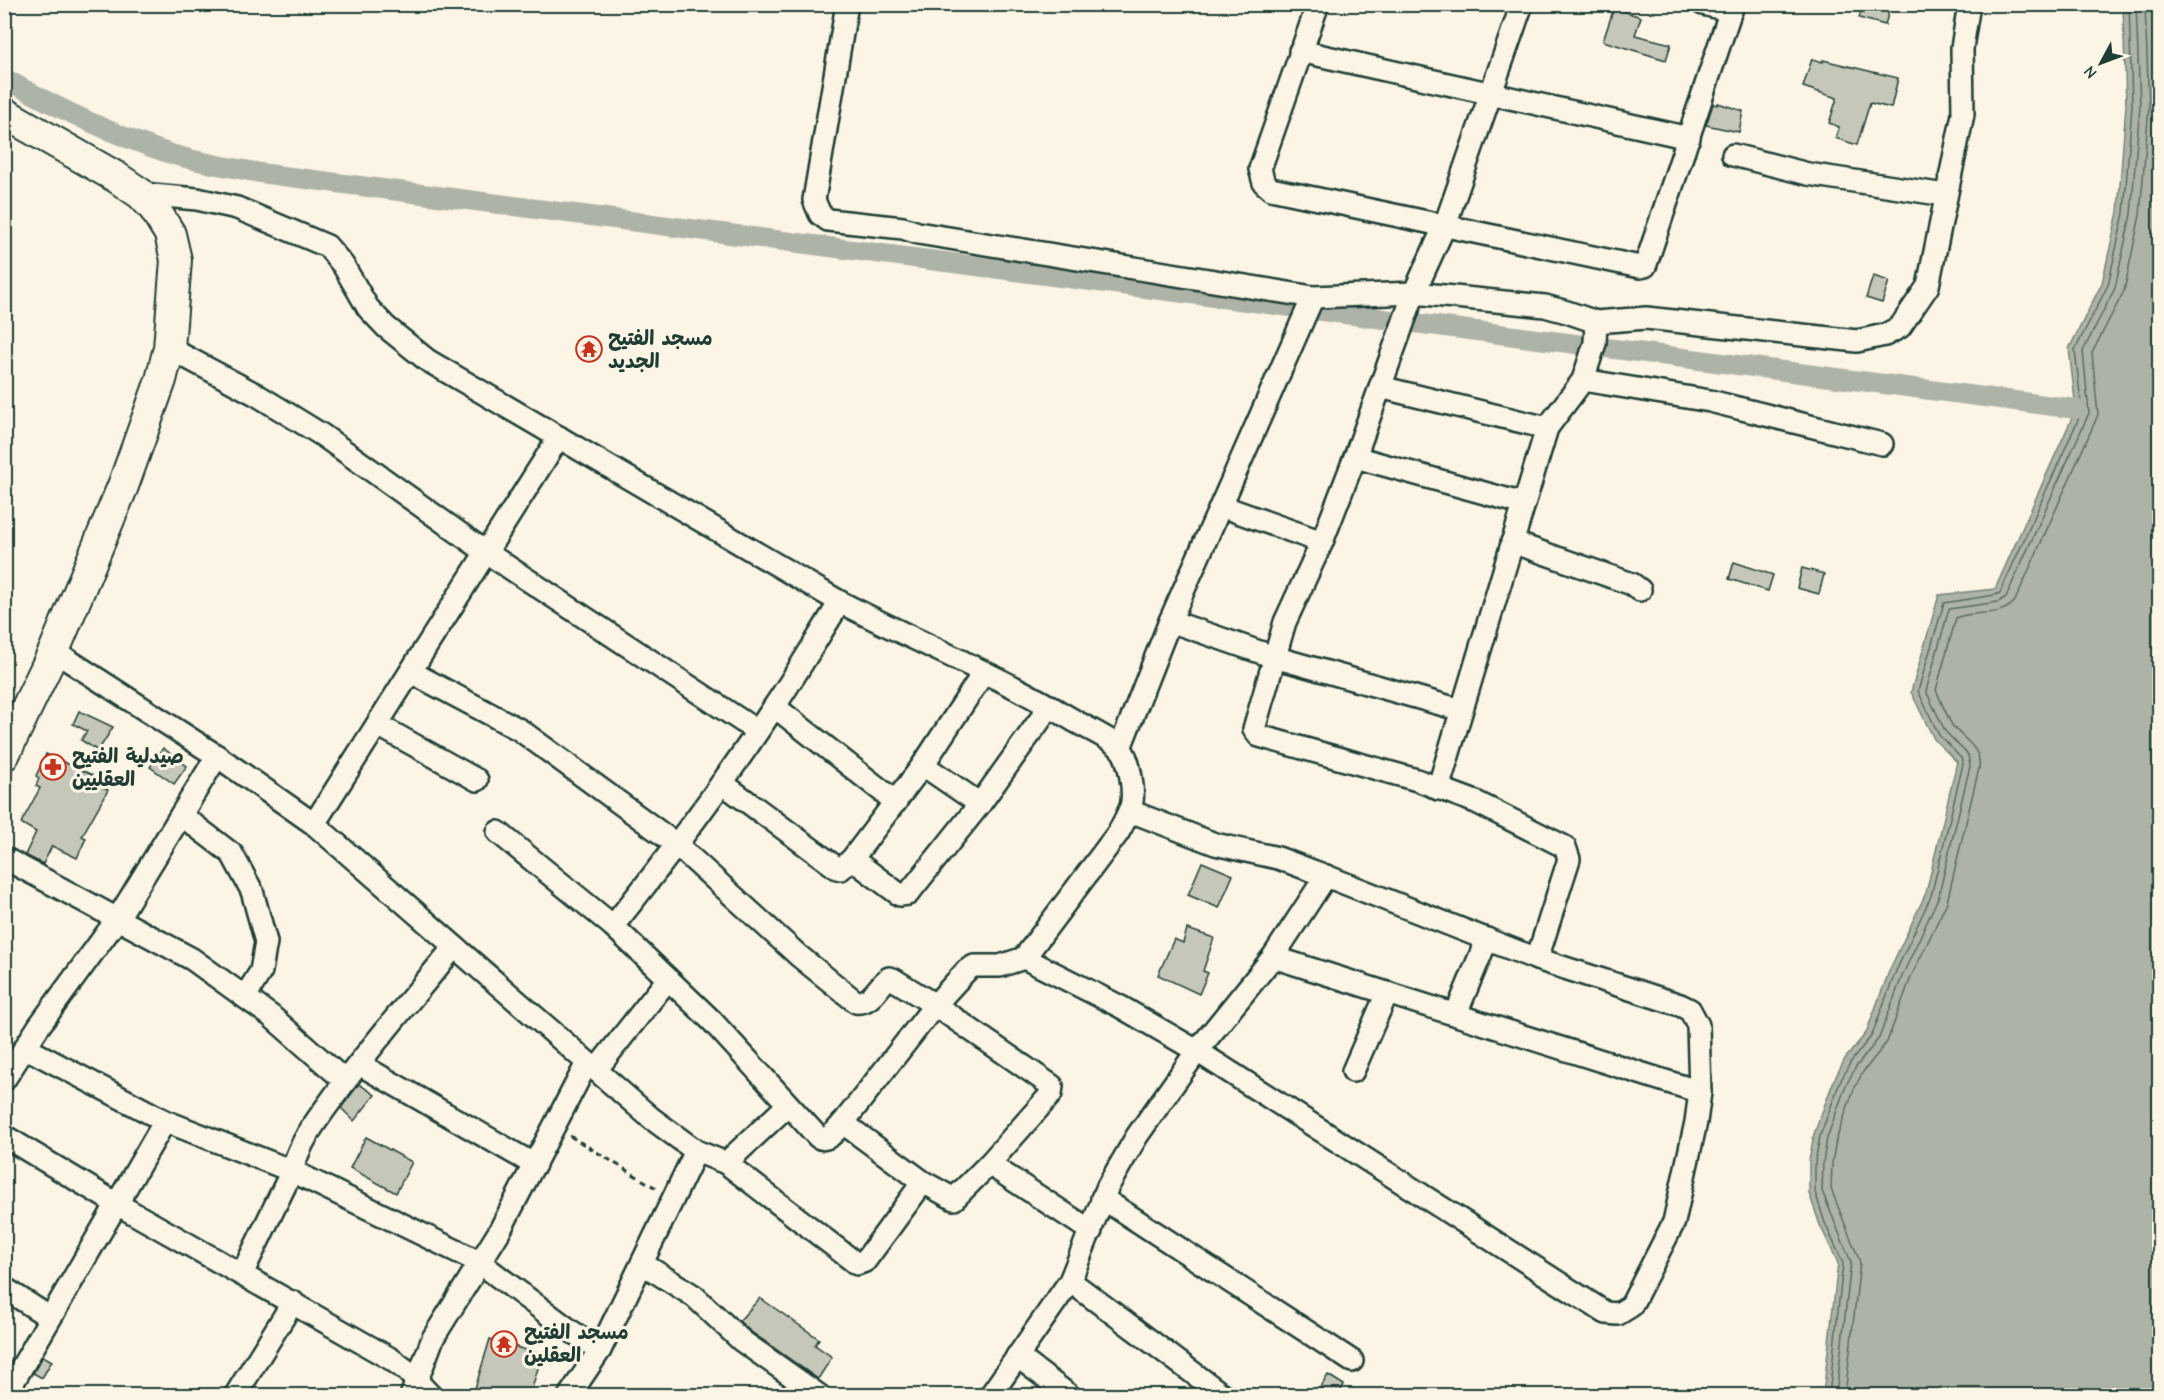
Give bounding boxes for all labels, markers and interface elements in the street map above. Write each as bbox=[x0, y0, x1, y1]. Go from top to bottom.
north arrow bbox=[2071, 33, 2131, 93]
text: N bbox=[2080, 62, 2101, 82]
place label: مسجد الفتيح الجديد bbox=[608, 327, 713, 373]
temple icon: مسجد الفتيح الجديد bbox=[574, 334, 604, 364]
place label: صيدلية الفتيح العقليين bbox=[72, 745, 184, 791]
pharmacy icon: صيدلية الفتيح العقليين bbox=[38, 752, 68, 782]
place label: مسجد الفتيح العقلين bbox=[524, 1321, 629, 1367]
temple icon: مسجد الفتيح العقلين bbox=[489, 1329, 519, 1359]

